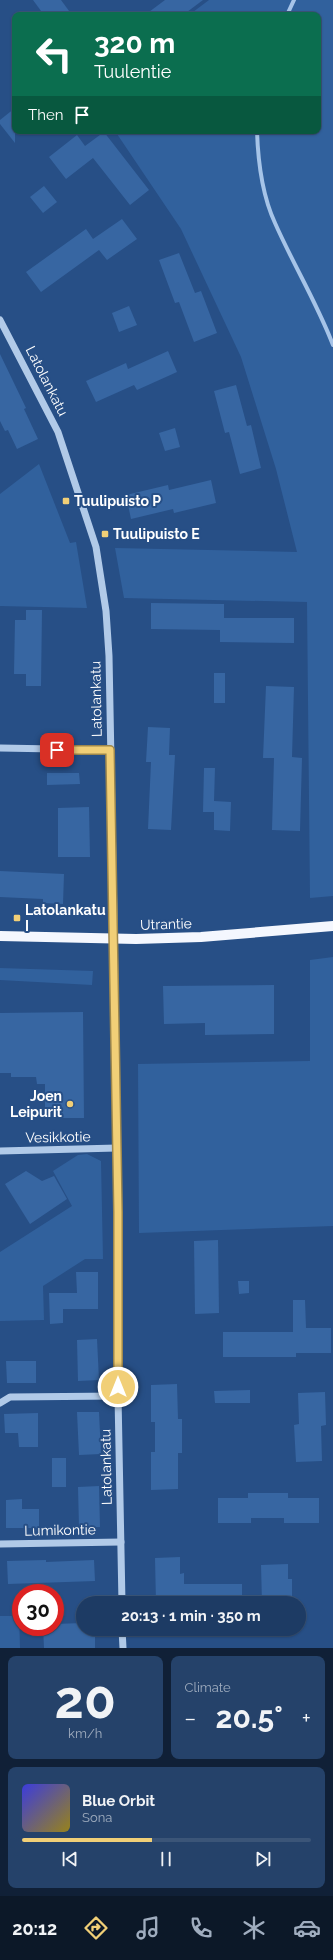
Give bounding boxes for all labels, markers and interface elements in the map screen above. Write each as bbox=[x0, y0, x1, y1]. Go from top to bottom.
text: 320 m bbox=[94, 27, 175, 60]
icon: left bbox=[28, 28, 80, 80]
text: Tuulentie bbox=[94, 61, 171, 82]
icon: arrive bbox=[71, 104, 93, 126]
text: Then bbox=[28, 106, 63, 124]
street label: Latolankatu bbox=[23, 343, 71, 419]
place label: Tuulipuisto P bbox=[74, 493, 161, 509]
marker: Tuulipuisto P bbox=[61, 496, 71, 506]
place label: Tuulipuisto E bbox=[113, 526, 200, 542]
marker: Tuulipuisto E bbox=[100, 529, 110, 539]
street label: Latolankatu bbox=[87, 661, 105, 737]
pin bbox=[40, 733, 74, 767]
icon: arrive bbox=[46, 739, 68, 761]
place label: Latolankatu I bbox=[25, 902, 106, 934]
marker: Latolankatu I bbox=[12, 913, 22, 923]
street label: Utrantie bbox=[140, 915, 192, 933]
place label: Joen Leipurit bbox=[10, 1088, 63, 1120]
marker: Joen Leipurit bbox=[65, 1099, 75, 1109]
street label: Vesikkotie bbox=[25, 1128, 91, 1146]
position arrow bbox=[97, 1366, 139, 1408]
street label: Latolankatu bbox=[97, 1429, 115, 1505]
street label: Lumikontie bbox=[24, 1521, 96, 1539]
speed limit sign: 30 bbox=[12, 1584, 64, 1636]
text: 20:13 · 1 min · 350 m bbox=[121, 1607, 261, 1625]
text: 20 bbox=[55, 1669, 116, 1730]
text: Climate bbox=[185, 1680, 231, 1695]
text: 20.5° bbox=[215, 1700, 283, 1735]
text: − bbox=[185, 1705, 196, 1731]
text: + bbox=[302, 1705, 311, 1731]
text: km/h bbox=[68, 1726, 102, 1741]
text: Blue Orbit bbox=[82, 1792, 155, 1810]
text: Sona bbox=[82, 1810, 112, 1825]
icon: previous bbox=[59, 1848, 81, 1870]
icon: pause bbox=[155, 1848, 177, 1870]
icon: next bbox=[252, 1848, 274, 1870]
icon: directions bbox=[82, 1914, 110, 1942]
icon: music bbox=[134, 1914, 162, 1942]
icon: phone bbox=[187, 1914, 215, 1942]
icon: climate bbox=[240, 1914, 268, 1942]
icon: car bbox=[293, 1914, 321, 1942]
text: 20:12 bbox=[12, 1918, 57, 1939]

